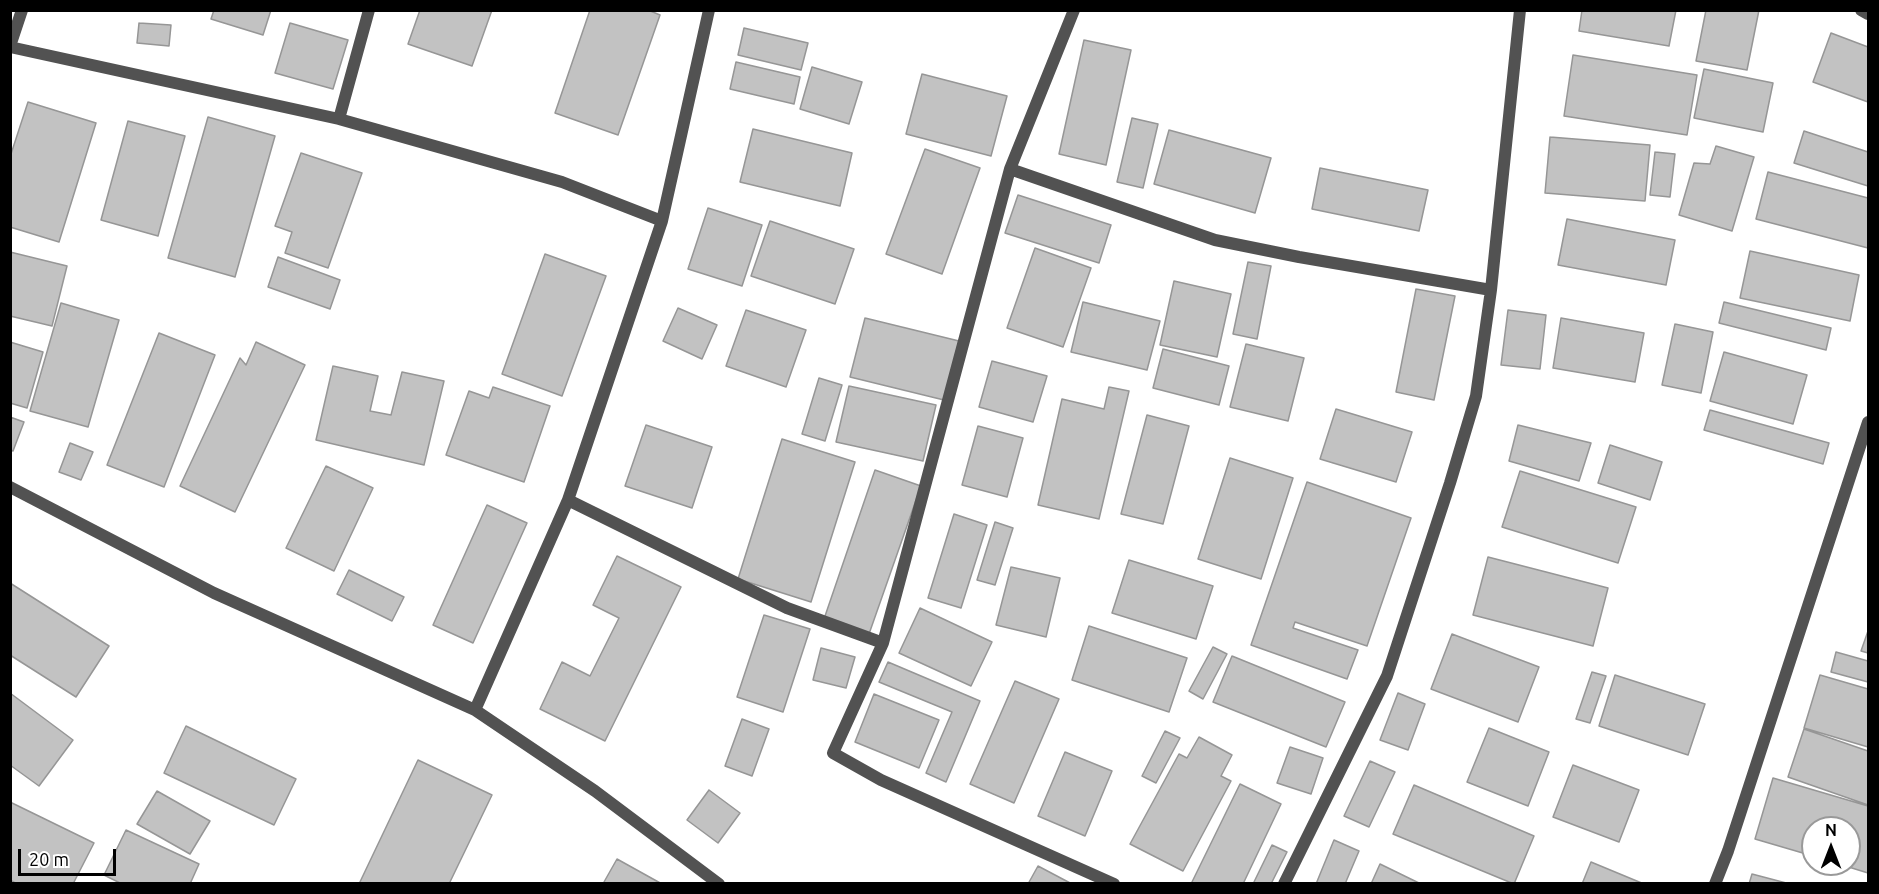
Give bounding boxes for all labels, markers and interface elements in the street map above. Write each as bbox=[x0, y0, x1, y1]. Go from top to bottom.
north arrow bbox=[1801, 816, 1861, 876]
text: N bbox=[1825, 821, 1837, 839]
scale bar bbox=[21, 837, 118, 875]
text: 20 m bbox=[29, 849, 69, 869]

